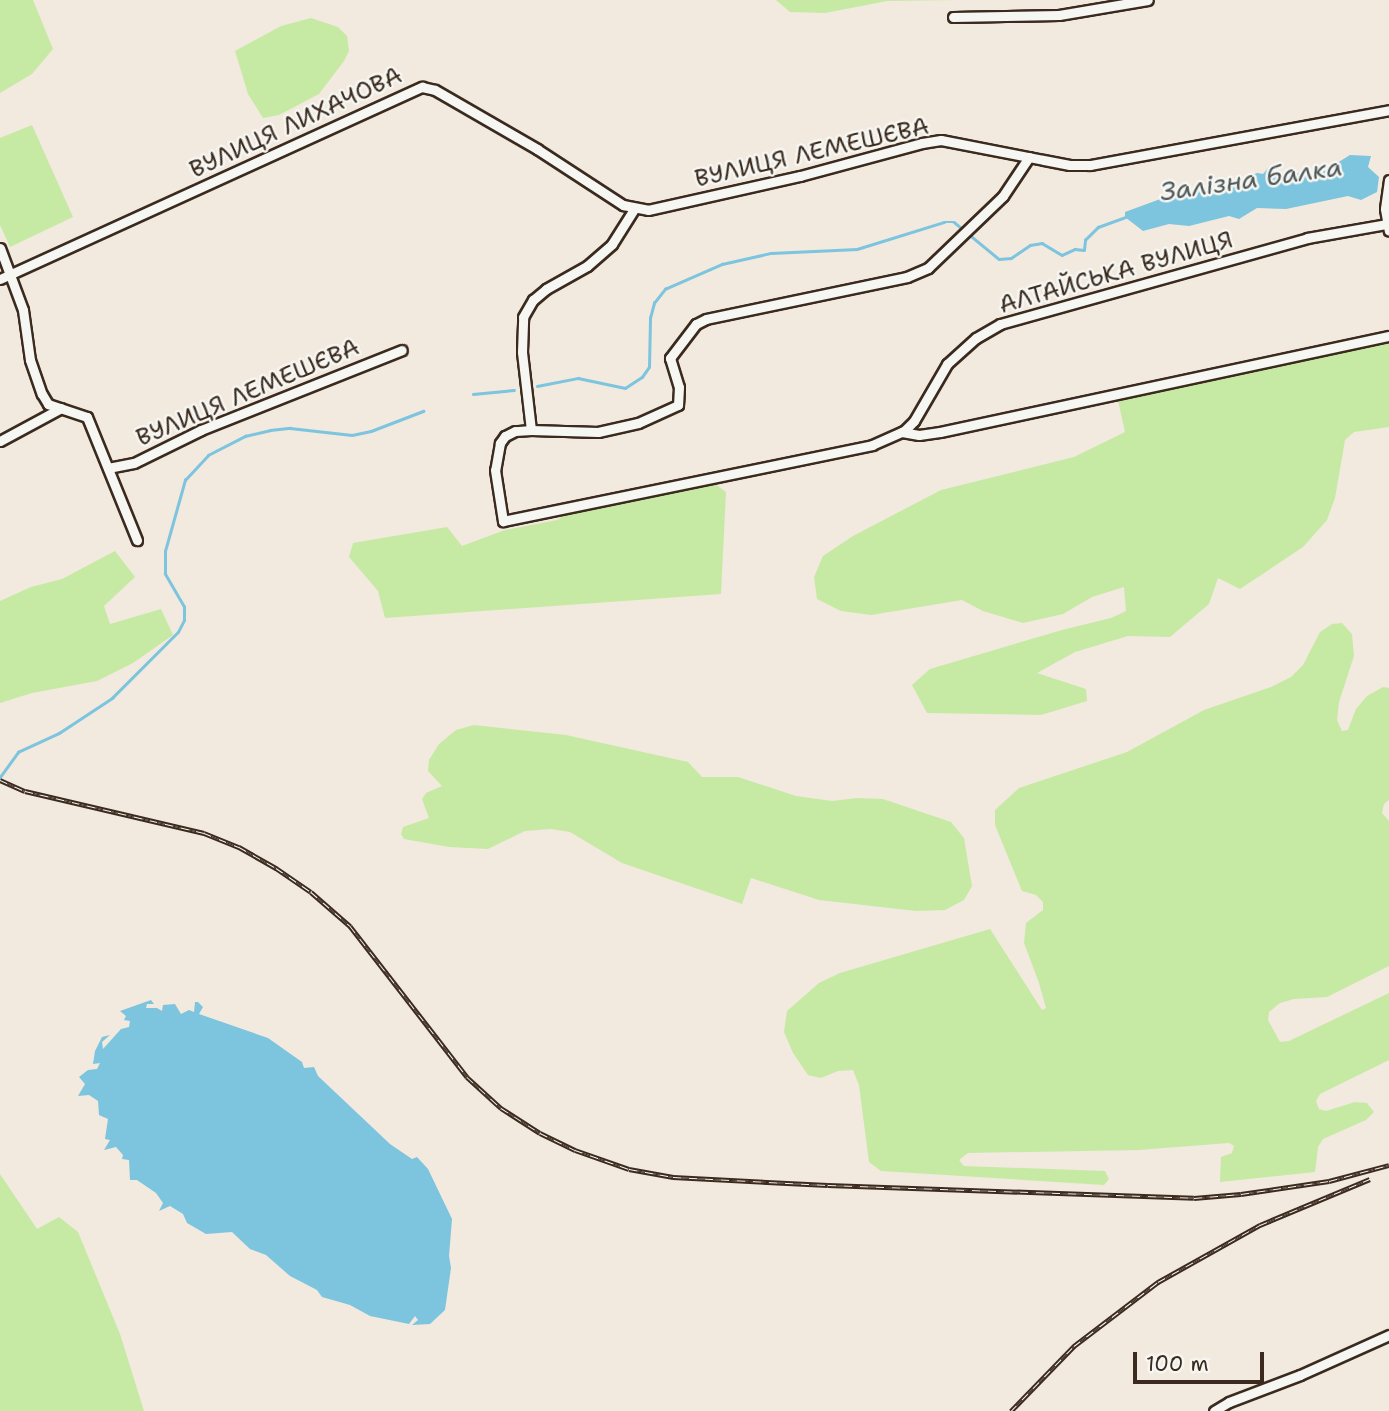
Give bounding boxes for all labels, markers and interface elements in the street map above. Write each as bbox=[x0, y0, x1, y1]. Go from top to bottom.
street label: ВУЛИЦЯ ЛИХАЧОВА bbox=[185, 61, 407, 185]
street label: ВУЛИЦЯ ЛЕМЕШЄВА bbox=[692, 112, 932, 194]
water label: Залізна балка bbox=[1158, 151, 1344, 207]
street label: АЛТАЙСЬКА ВУЛИЦЯ bbox=[996, 226, 1236, 320]
street label: ВУЛИЦЯ ЛЕМЕШЄВА bbox=[132, 333, 364, 453]
scale bar bbox=[1137, 1338, 1268, 1382]
text: 100 m bbox=[1146, 1350, 1209, 1378]

